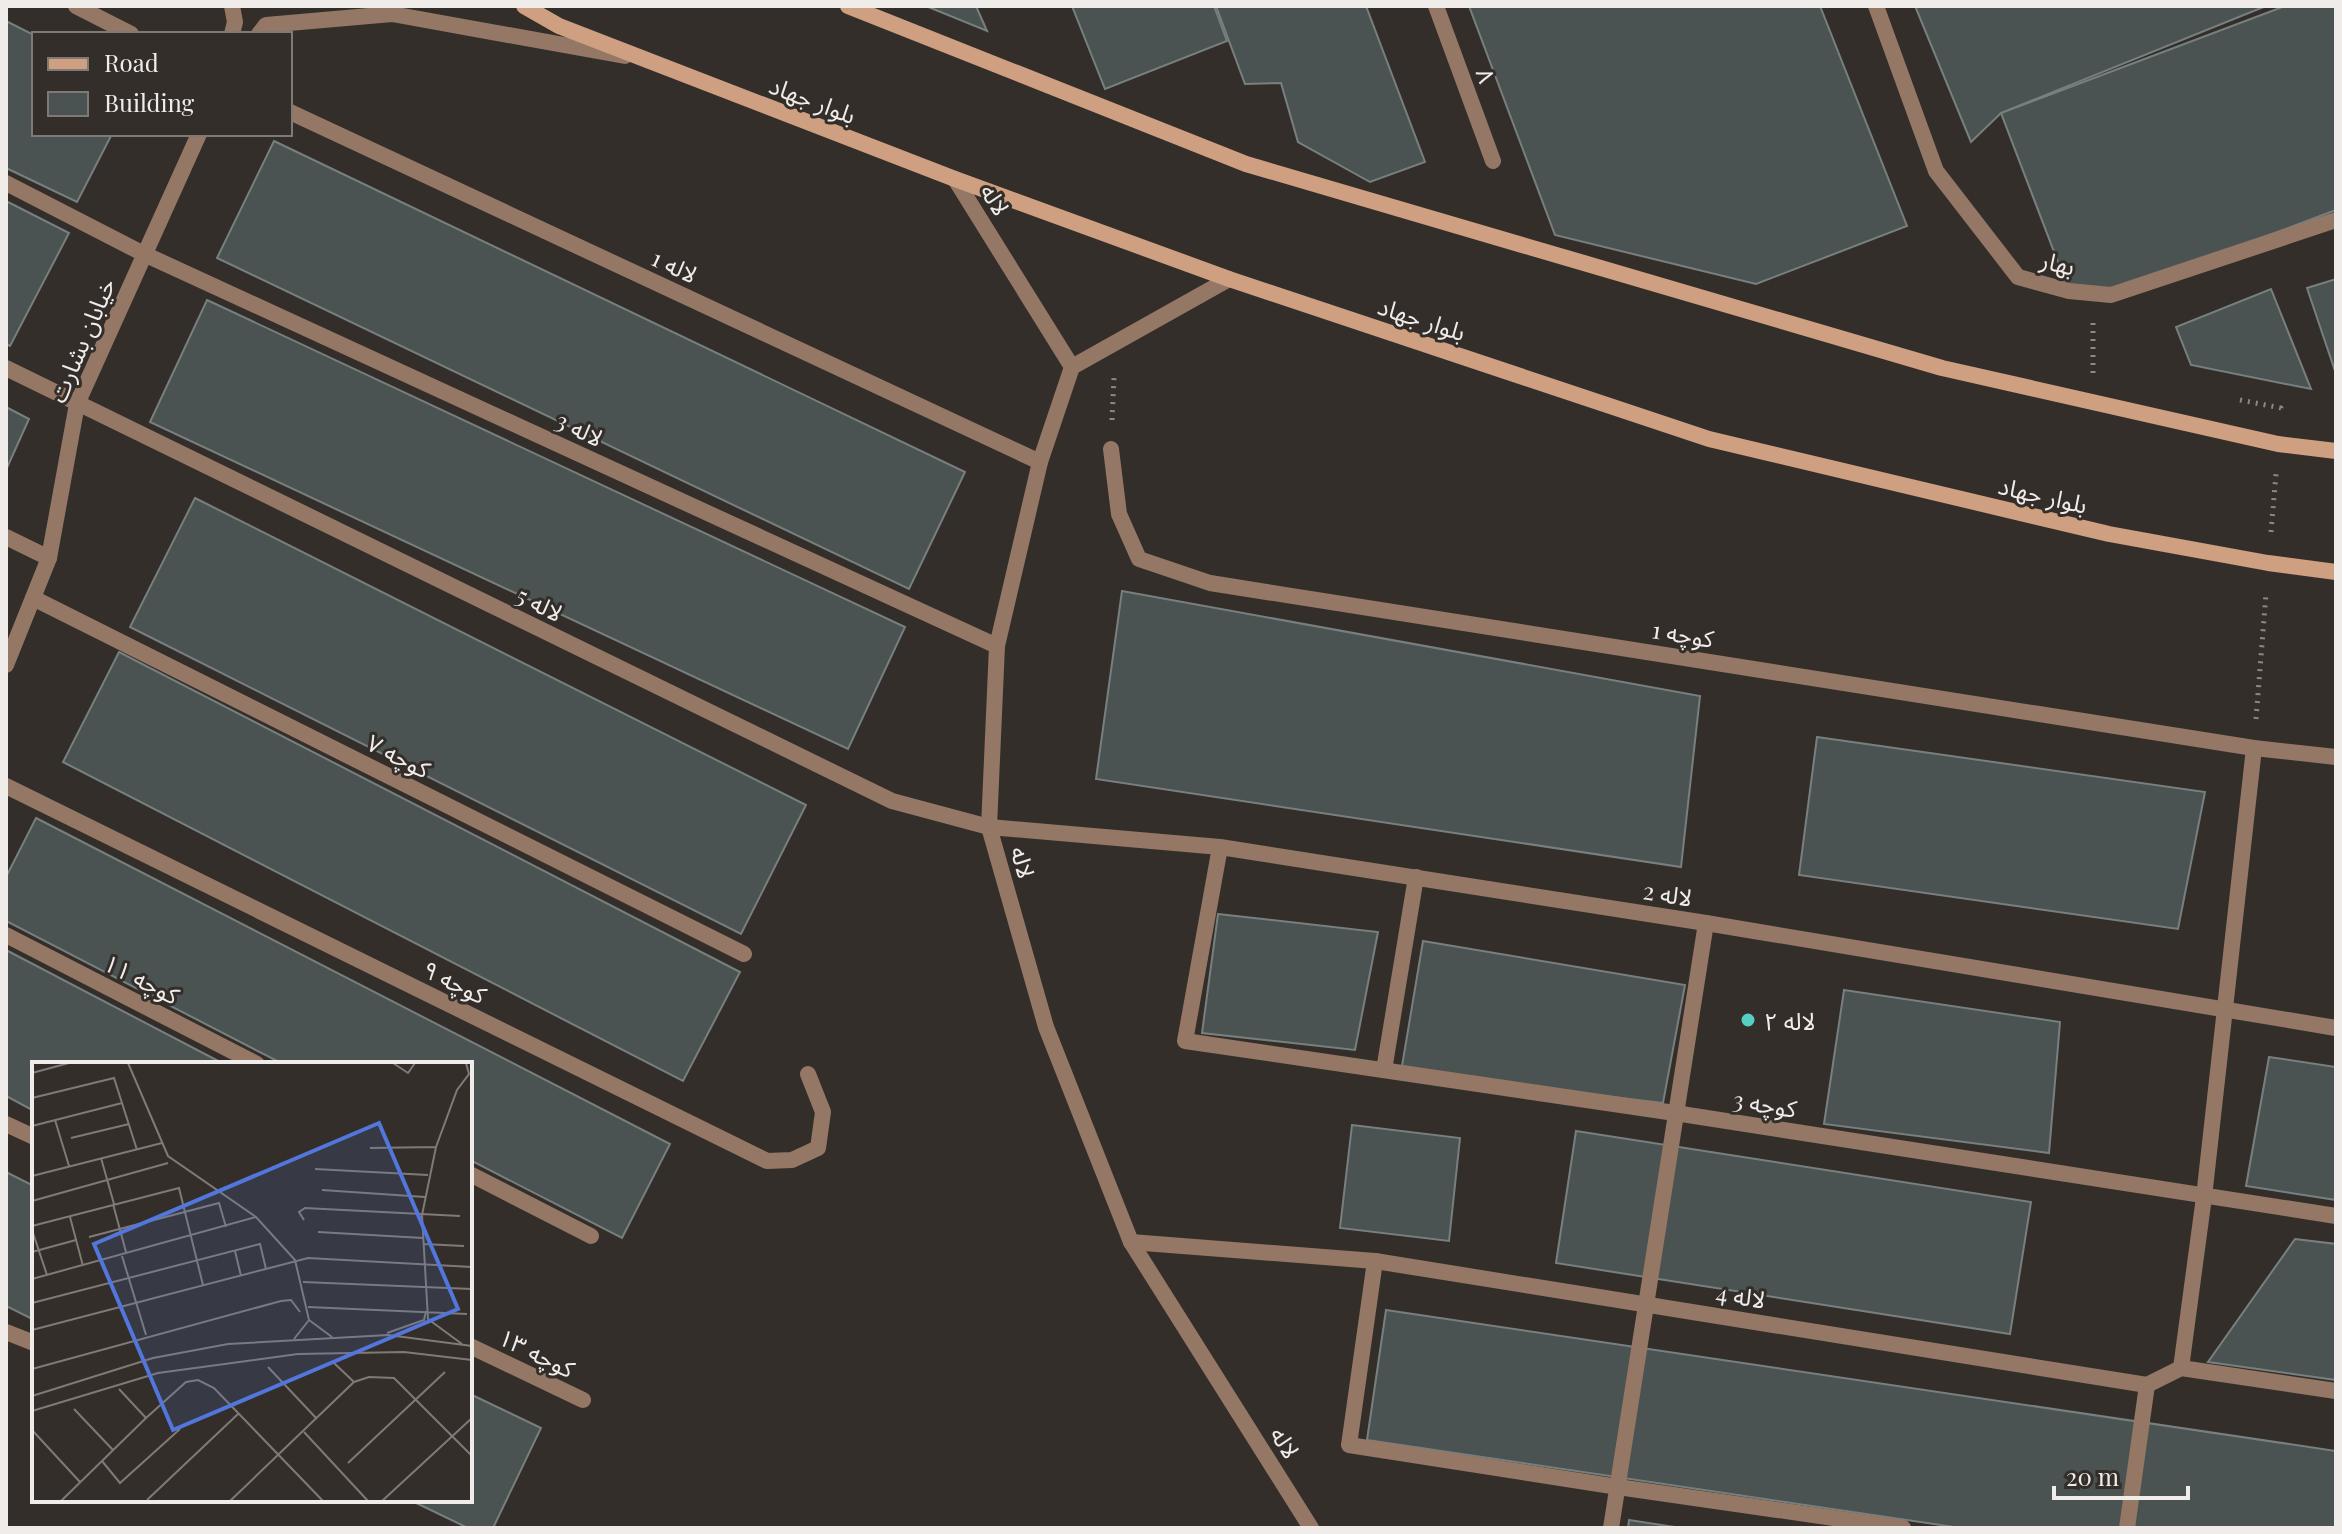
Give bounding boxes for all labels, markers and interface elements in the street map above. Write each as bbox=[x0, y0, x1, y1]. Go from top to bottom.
legend bbox=[32, 32, 292, 136]
text: Road bbox=[104, 46, 159, 78]
street label: ۸ bbox=[1470, 63, 1504, 87]
street label: بلوار جهاد bbox=[765, 68, 861, 130]
text: Building bbox=[104, 86, 195, 118]
street label: لاله bbox=[974, 177, 1018, 221]
street label: لاله 1 bbox=[647, 241, 703, 289]
street label: بهار bbox=[2036, 242, 2079, 282]
street label: خیابان بشارت bbox=[40, 273, 122, 407]
street label: بلوار جهاد bbox=[1374, 289, 1470, 347]
street label: لاله 3 bbox=[551, 403, 609, 453]
street label: بلوار جهاد bbox=[1995, 468, 2091, 520]
street label: لاله 5 bbox=[511, 578, 569, 628]
street label: کوچه 1 bbox=[1650, 612, 1717, 655]
street label: کوچه ۷ bbox=[362, 726, 437, 786]
street label: لاله bbox=[1004, 842, 1044, 882]
street label: لاله 2 bbox=[1641, 873, 1695, 913]
street label: کوچه ۱۱ bbox=[98, 945, 186, 1012]
street label: کوچه ۹ bbox=[418, 952, 493, 1011]
place label: لاله ۲ bbox=[1764, 1004, 1816, 1036]
marker: لاله ۲ bbox=[1739, 1011, 1757, 1029]
inset map bbox=[32, 1062, 472, 1502]
street label: کوچه 3 bbox=[1731, 1082, 1800, 1125]
street label: لاله 4 bbox=[1714, 1275, 1768, 1315]
street label: کوچه ۱۳ bbox=[493, 1320, 581, 1385]
street label: لاله bbox=[1264, 1420, 1308, 1464]
scale bar bbox=[2054, 1450, 2188, 1500]
text: 20 m bbox=[2066, 1460, 2119, 1492]

